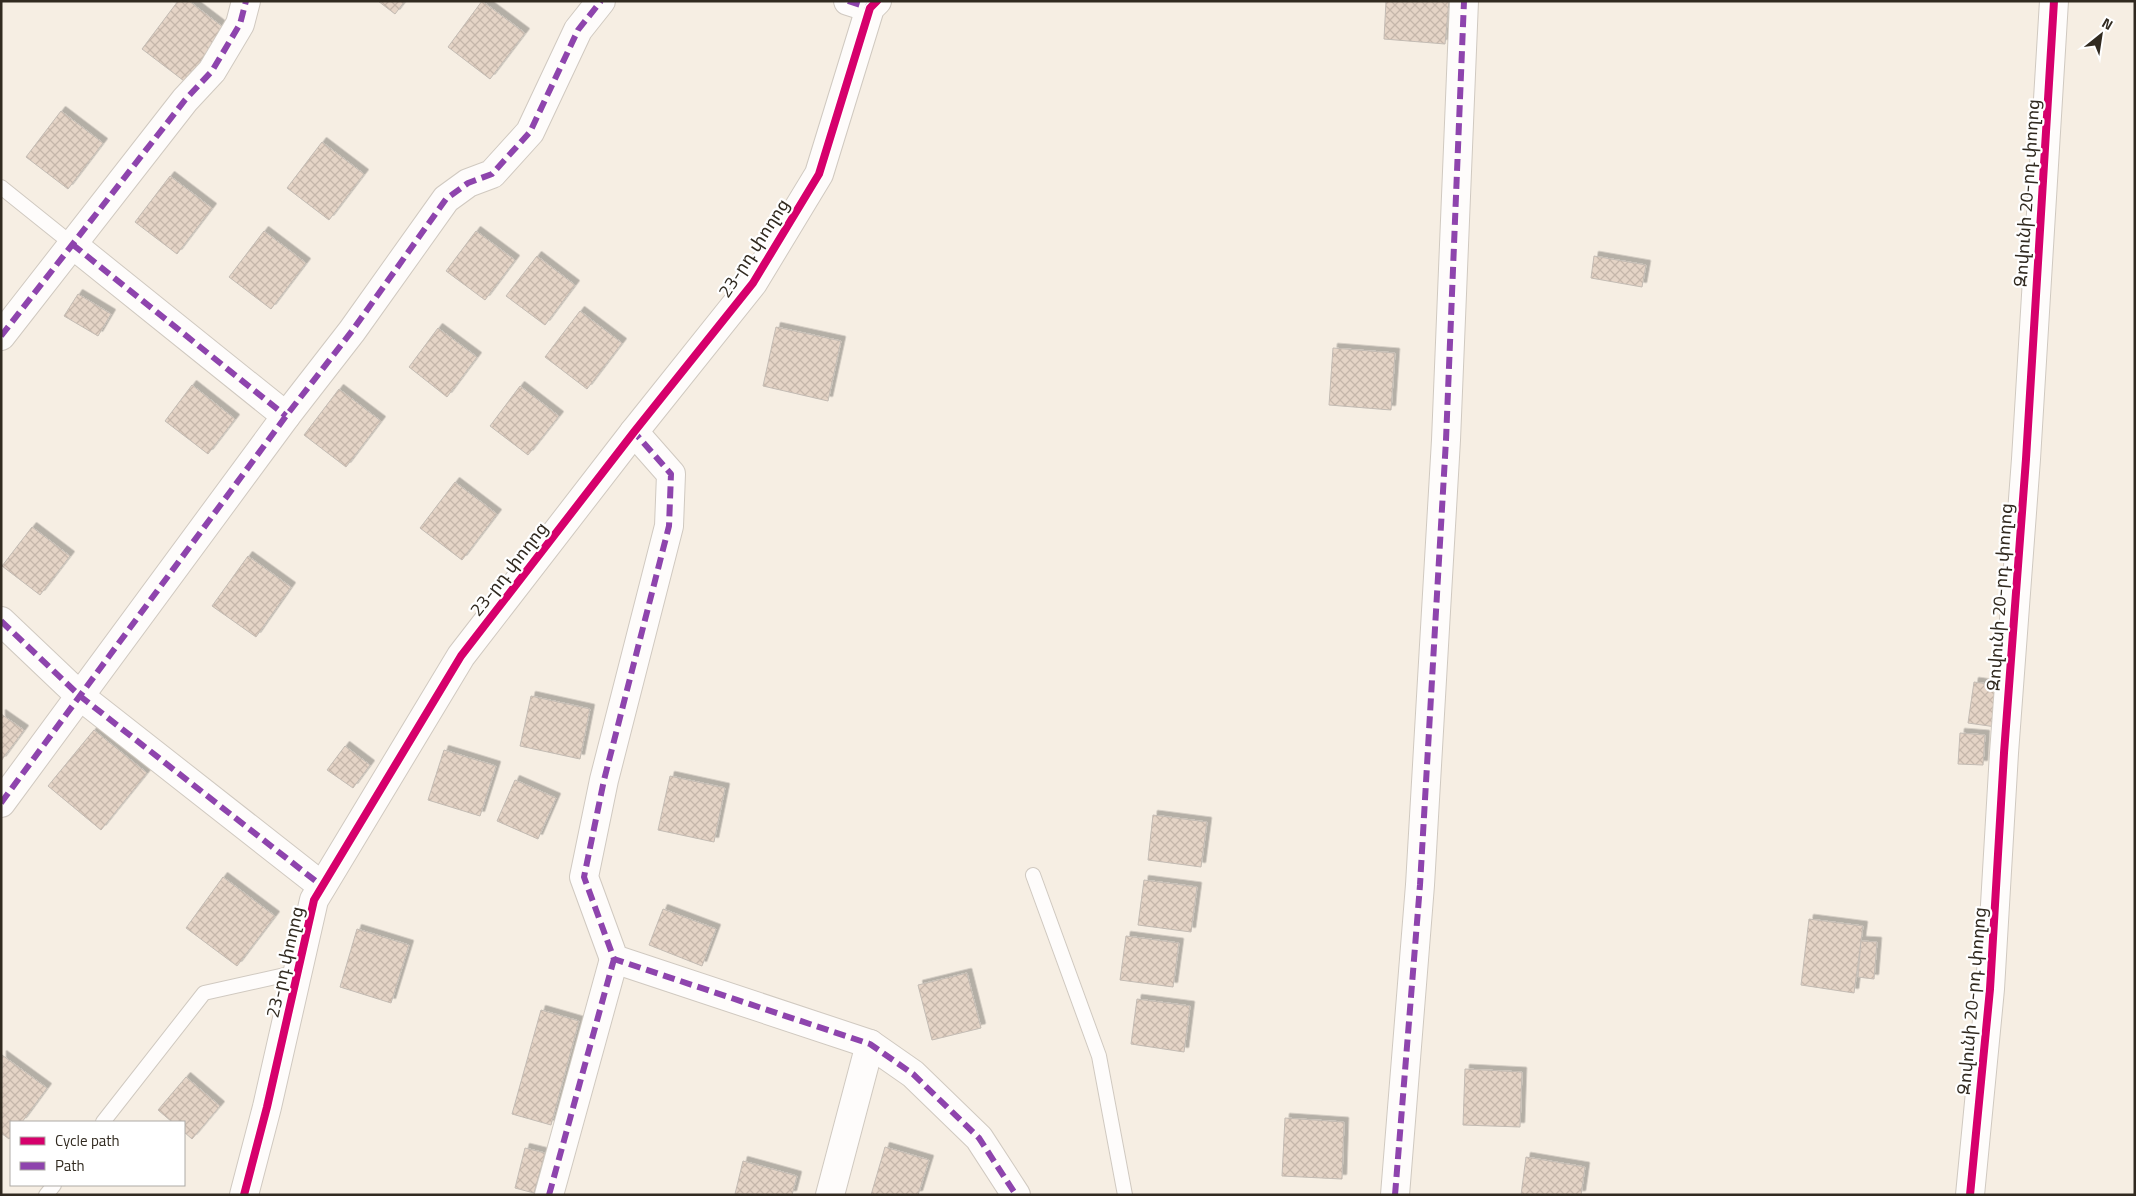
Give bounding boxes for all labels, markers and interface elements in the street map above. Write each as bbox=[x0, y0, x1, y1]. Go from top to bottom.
north arrow bbox=[2076, 10, 2126, 60]
text: N bbox=[2098, 12, 2117, 35]
street label: Զովունի 20-րդ փողոց bbox=[2006, 98, 2047, 288]
street label: 23-րդ փողոց bbox=[711, 193, 796, 303]
street label: Զովունի 20-րդ փողոց bbox=[1979, 502, 2020, 692]
street label: 23-րդ փողոց bbox=[463, 516, 554, 622]
street label: 23-րդ փողոց bbox=[259, 903, 310, 1020]
street label: Զովունի 20-րդ փողոց bbox=[1950, 906, 1993, 1096]
legend bbox=[10, 1121, 185, 1186]
text: Cycle path bbox=[55, 1129, 120, 1152]
text: Path bbox=[55, 1154, 85, 1177]

